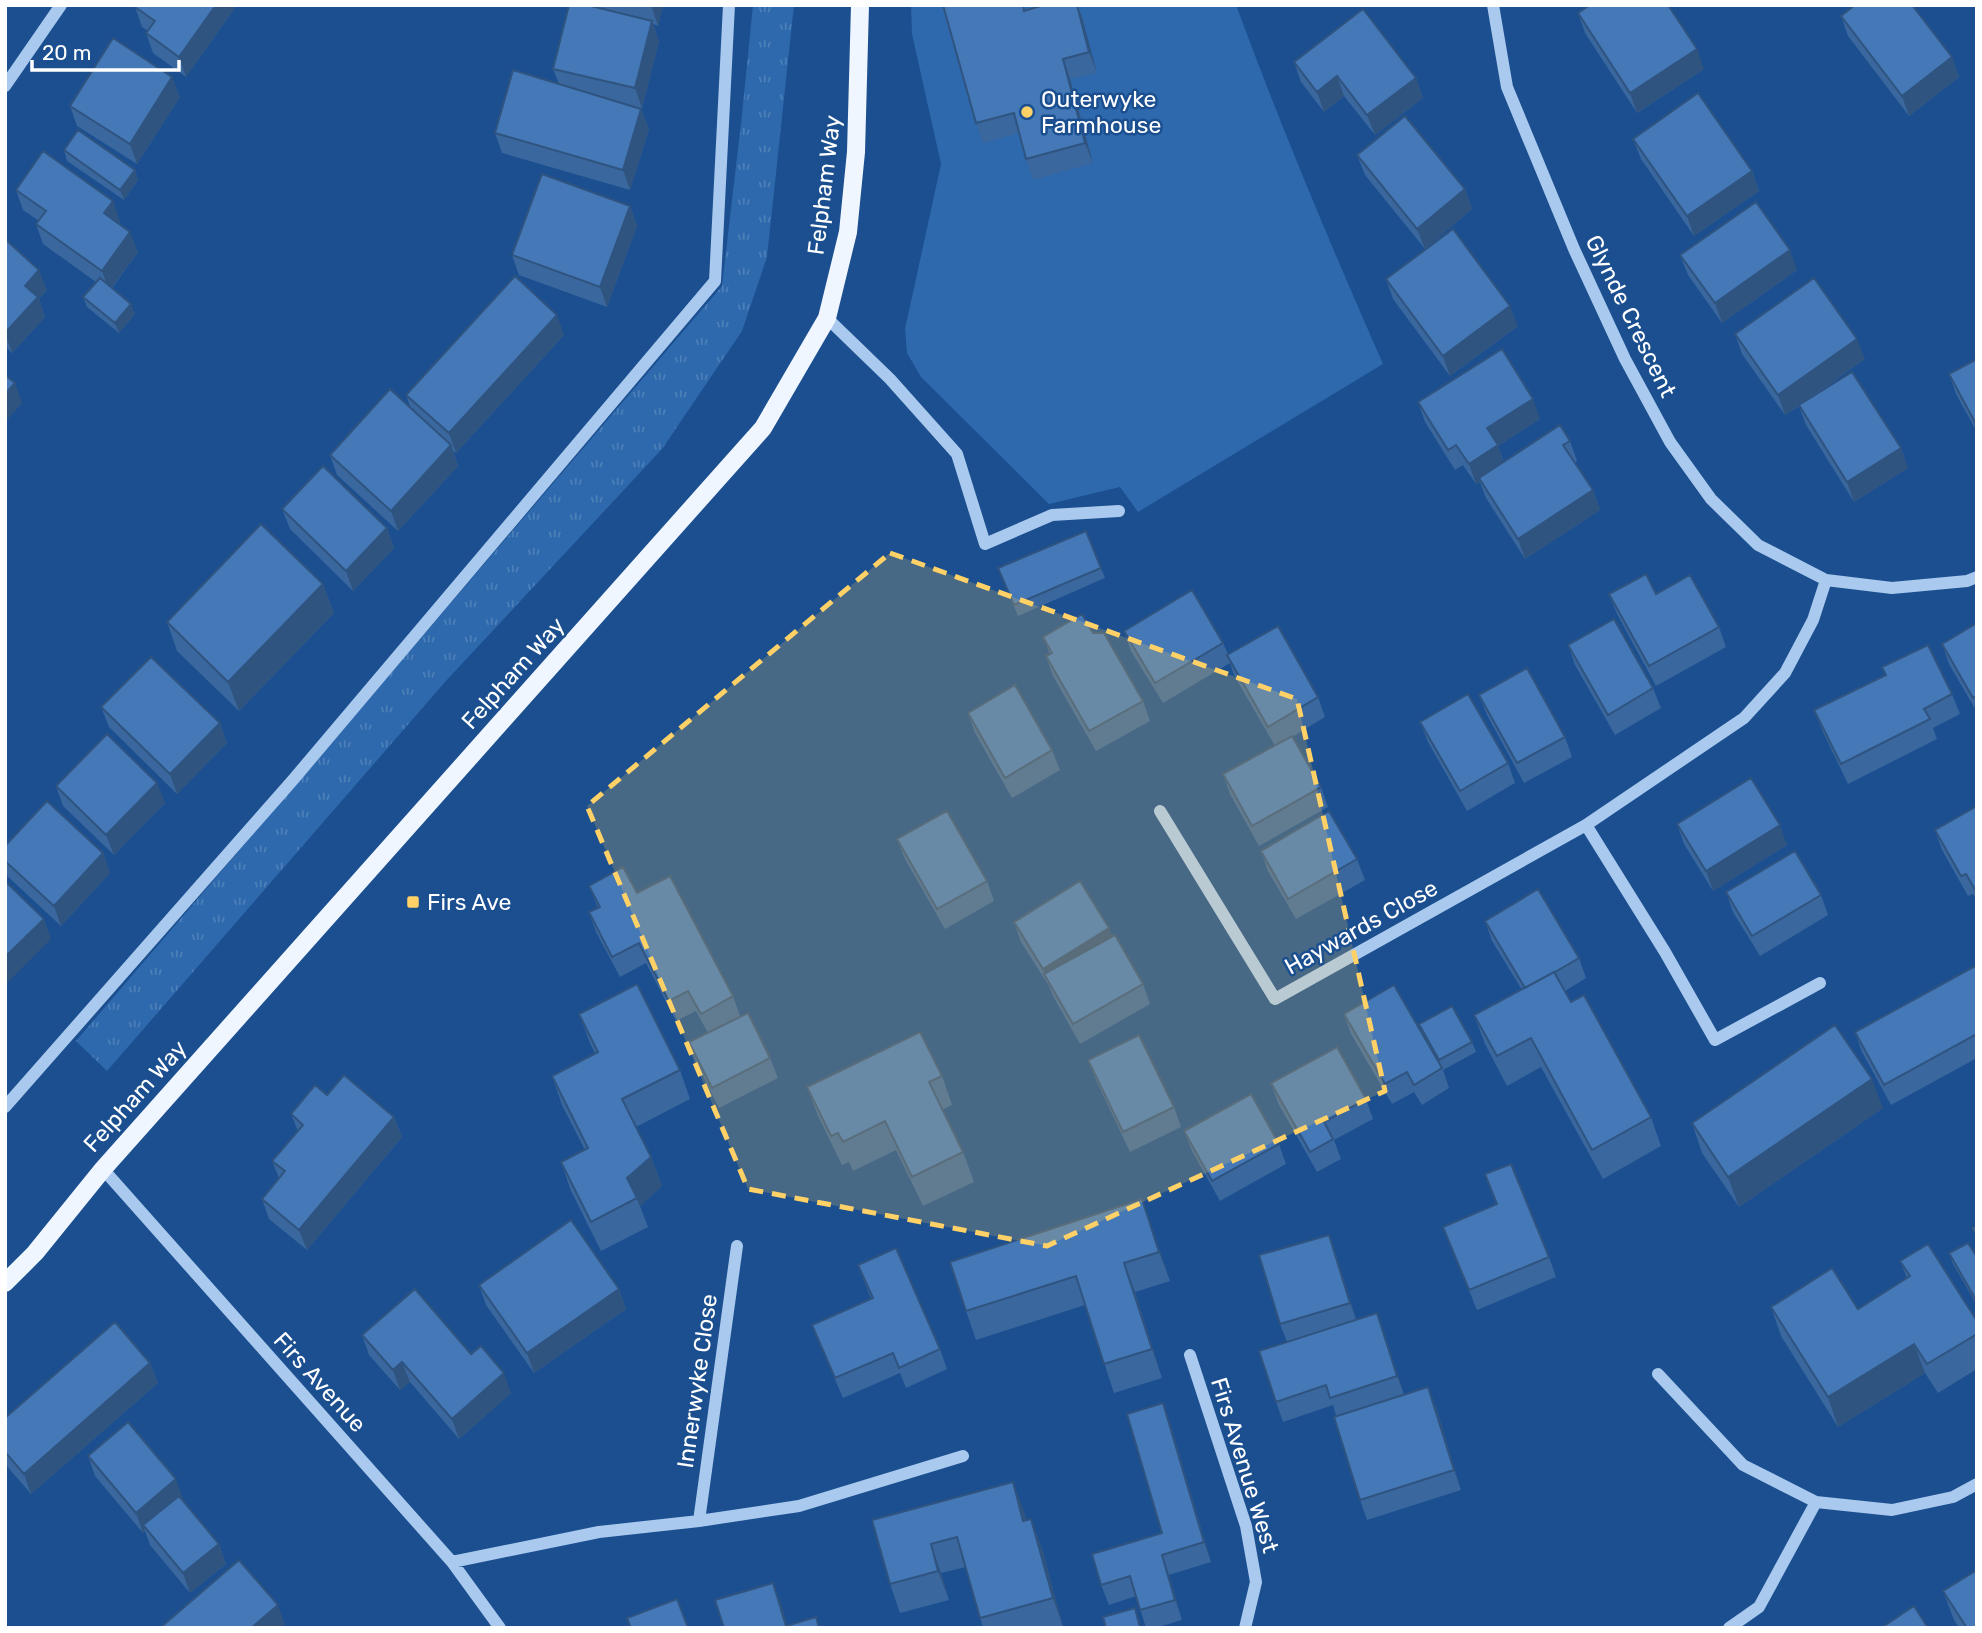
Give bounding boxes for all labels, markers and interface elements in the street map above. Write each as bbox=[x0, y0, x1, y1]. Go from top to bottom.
scale bar bbox=[32, 28, 178, 72]
text: 20 m bbox=[42, 40, 91, 65]
place label: Outerwyke Farmhouse bbox=[1041, 85, 1161, 139]
marker: Outerwyke Farmhouse bbox=[1019, 104, 1035, 120]
street label: Felpham Way bbox=[802, 113, 847, 257]
street label: Glynde Crescent bbox=[1580, 230, 1682, 402]
street label: Felpham Way bbox=[455, 611, 571, 735]
street label: Haywards Close bbox=[1280, 873, 1442, 981]
place label: Firs Ave bbox=[427, 888, 511, 916]
marker: Firs Ave bbox=[405, 894, 421, 910]
street label: Felpham Way bbox=[77, 1034, 193, 1158]
street label: Innerwyke Close bbox=[671, 1292, 723, 1470]
street label: Firs Avenue bbox=[268, 1326, 372, 1438]
street label: Firs Avenue West bbox=[1205, 1374, 1285, 1556]

